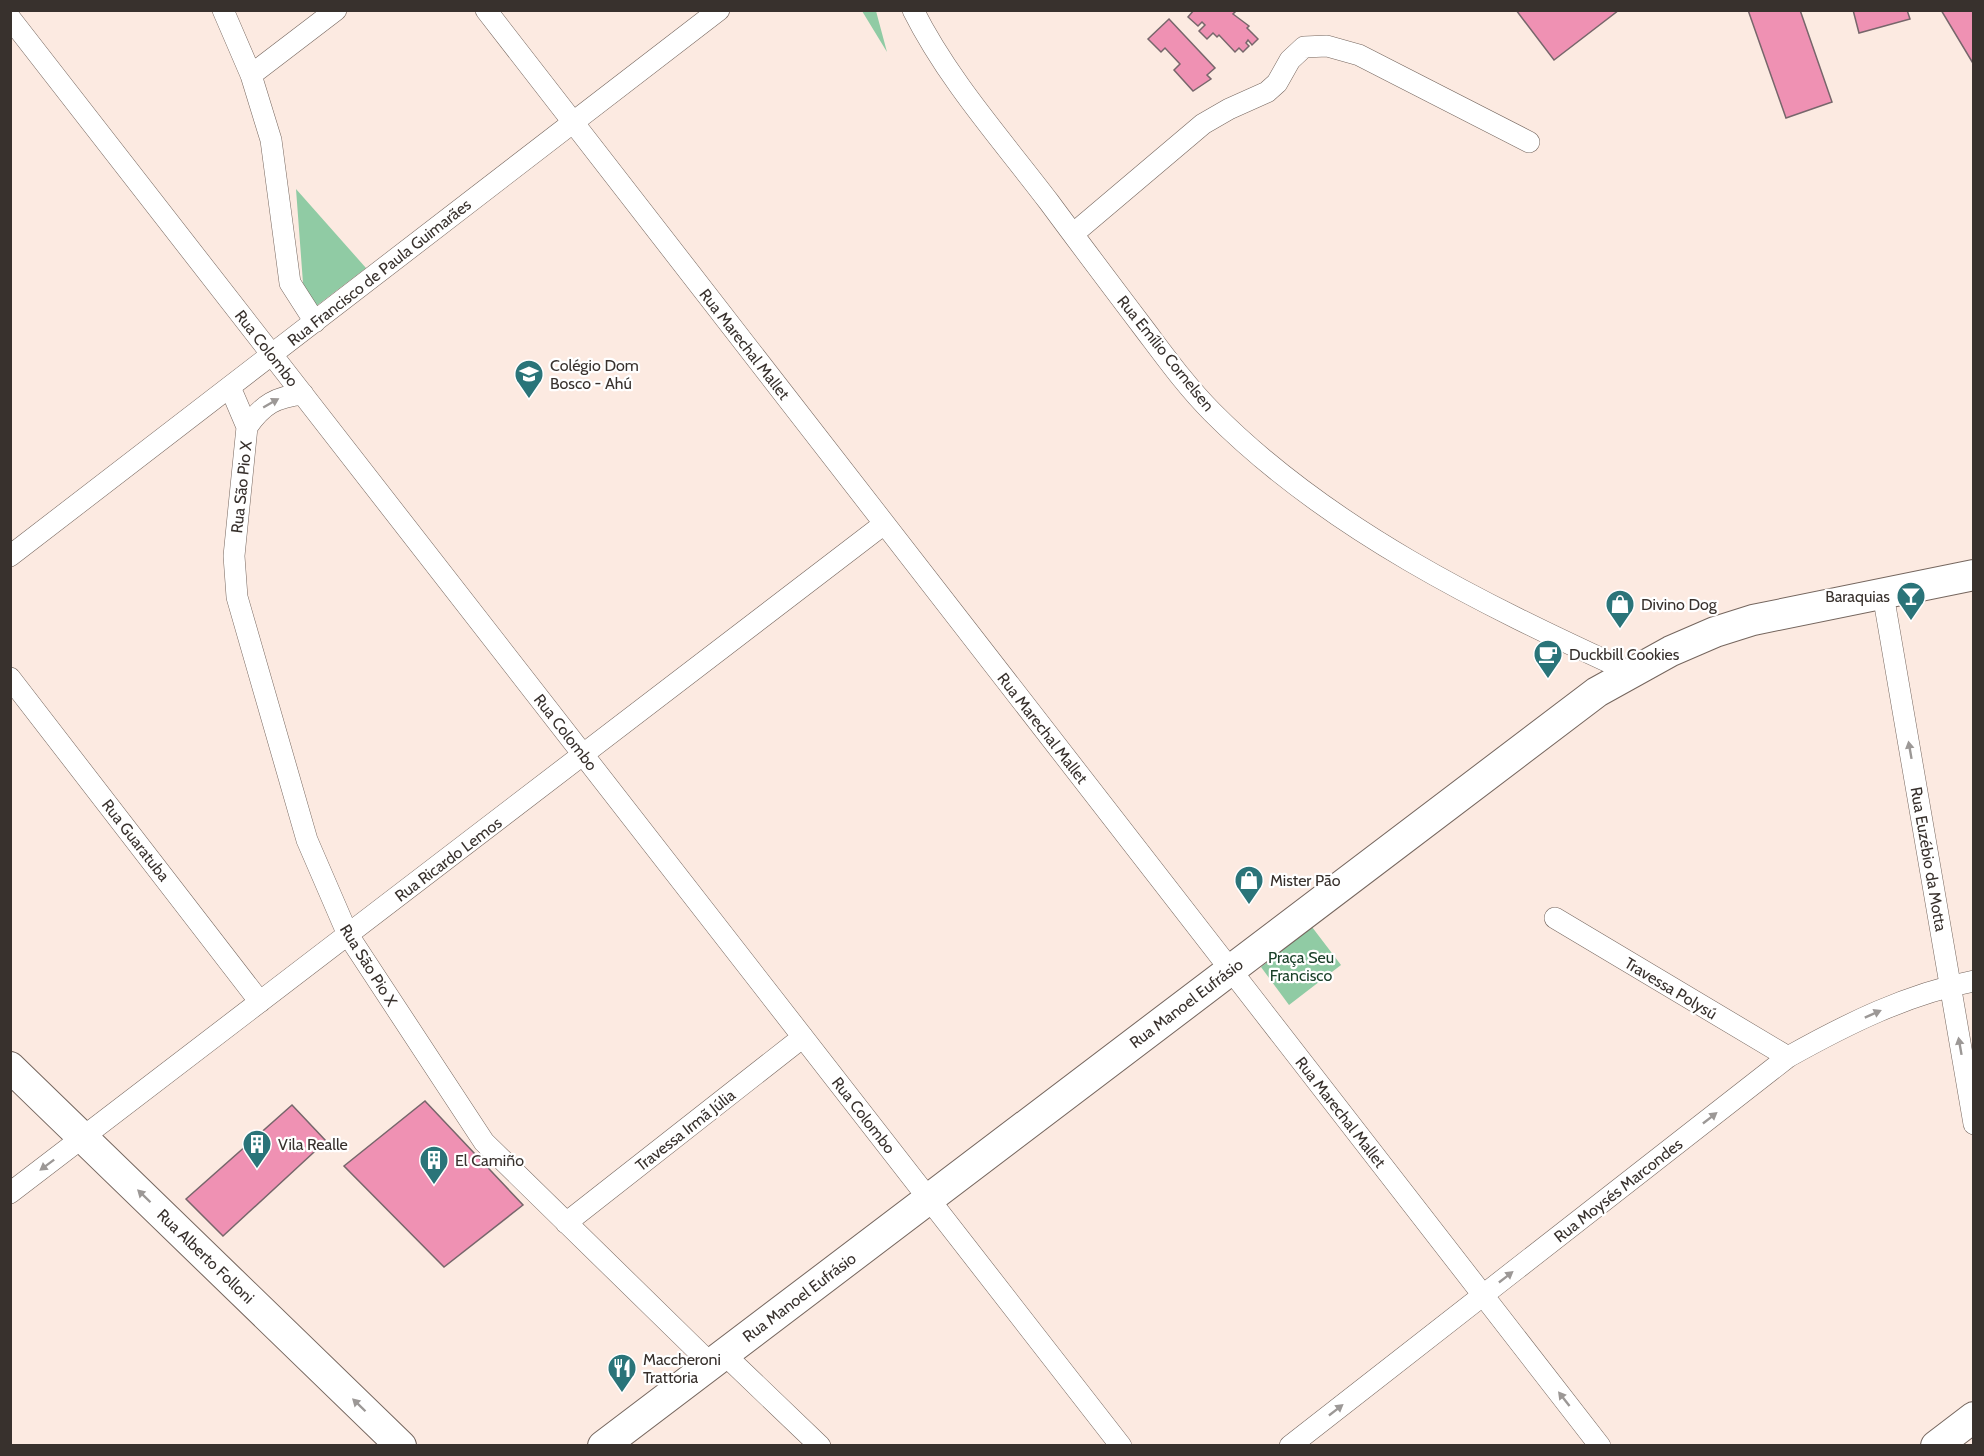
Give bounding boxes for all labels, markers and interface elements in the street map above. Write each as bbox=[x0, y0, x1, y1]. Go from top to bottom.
street label: Rua Francisco de Paula Guimarães bbox=[284, 195, 475, 350]
street label: Rua Marechal Mallet bbox=[695, 285, 794, 404]
street label: Rua Emílio Cornelsen bbox=[1113, 292, 1218, 415]
street label: Rua Colombo bbox=[231, 306, 302, 390]
place label: Colégio Dom Bosco - Ahú bbox=[550, 356, 639, 393]
school or university icon: Colégio Dom Bosco - Ahú bbox=[513, 358, 545, 400]
one-way arrow bbox=[263, 398, 280, 408]
street label: Rua São Pio X bbox=[227, 439, 256, 534]
bar icon: Baraquias bbox=[1895, 580, 1927, 622]
place label: Baraquias bbox=[1825, 587, 1890, 606]
shop icon: Divino Dog bbox=[1604, 588, 1636, 630]
place label: Divino Dog bbox=[1641, 595, 1718, 614]
cafe icon: Duckbill Cookies bbox=[1532, 638, 1564, 680]
place label: Duckbill Cookies bbox=[1569, 645, 1680, 664]
street label: Rua Marechal Mallet bbox=[993, 669, 1092, 788]
street label: Rua Colombo bbox=[530, 690, 601, 774]
one-way arrow bbox=[1906, 741, 1915, 760]
street label: Rua Euzébio da Motta bbox=[1906, 785, 1951, 933]
street label: Rua Guaratuba bbox=[98, 796, 174, 885]
street label: Rua Ricardo Lemos bbox=[391, 813, 506, 906]
shop icon: Mister Pão bbox=[1233, 864, 1265, 906]
place label: Mister Pão bbox=[1270, 871, 1341, 890]
street label: Rua São Pio X bbox=[336, 921, 402, 1010]
park label: Praça Seu Francisco bbox=[1268, 948, 1334, 985]
street label: Travessa Polysú bbox=[1621, 953, 1720, 1023]
street label: Rua Manoel Eufrásio bbox=[1126, 955, 1247, 1052]
one-way arrow bbox=[1865, 1009, 1882, 1018]
one-way arrow bbox=[1955, 1036, 1964, 1055]
street label: Rua Marechal Mallet bbox=[1291, 1053, 1390, 1172]
street label: Rua Colombo bbox=[828, 1073, 899, 1157]
street label: Travessa Irmã Júlia bbox=[632, 1085, 739, 1175]
one-way arrow bbox=[1702, 1112, 1718, 1125]
building icon: Vila Realle bbox=[241, 1128, 273, 1170]
street label: Rua Moysés Marcondes bbox=[1550, 1134, 1687, 1246]
place label: Vila Realle bbox=[278, 1135, 348, 1154]
building icon: El Camiño bbox=[418, 1144, 450, 1186]
place label: El Camiño bbox=[455, 1151, 524, 1170]
one-way arrow bbox=[39, 1159, 55, 1171]
one-way arrow bbox=[136, 1189, 151, 1203]
street label: Rua Alberto Folloni bbox=[153, 1205, 258, 1308]
street label: Rua Manoel Eufrásio bbox=[739, 1249, 860, 1346]
one-way arrow bbox=[1498, 1271, 1514, 1283]
place label: Maccheroni Trattoria bbox=[643, 1350, 721, 1387]
restaurant icon: Maccheroni Trattoria bbox=[606, 1352, 638, 1394]
one-way arrow bbox=[1558, 1392, 1570, 1407]
one-way arrow bbox=[353, 1398, 367, 1412]
one-way arrow bbox=[1328, 1403, 1344, 1416]

